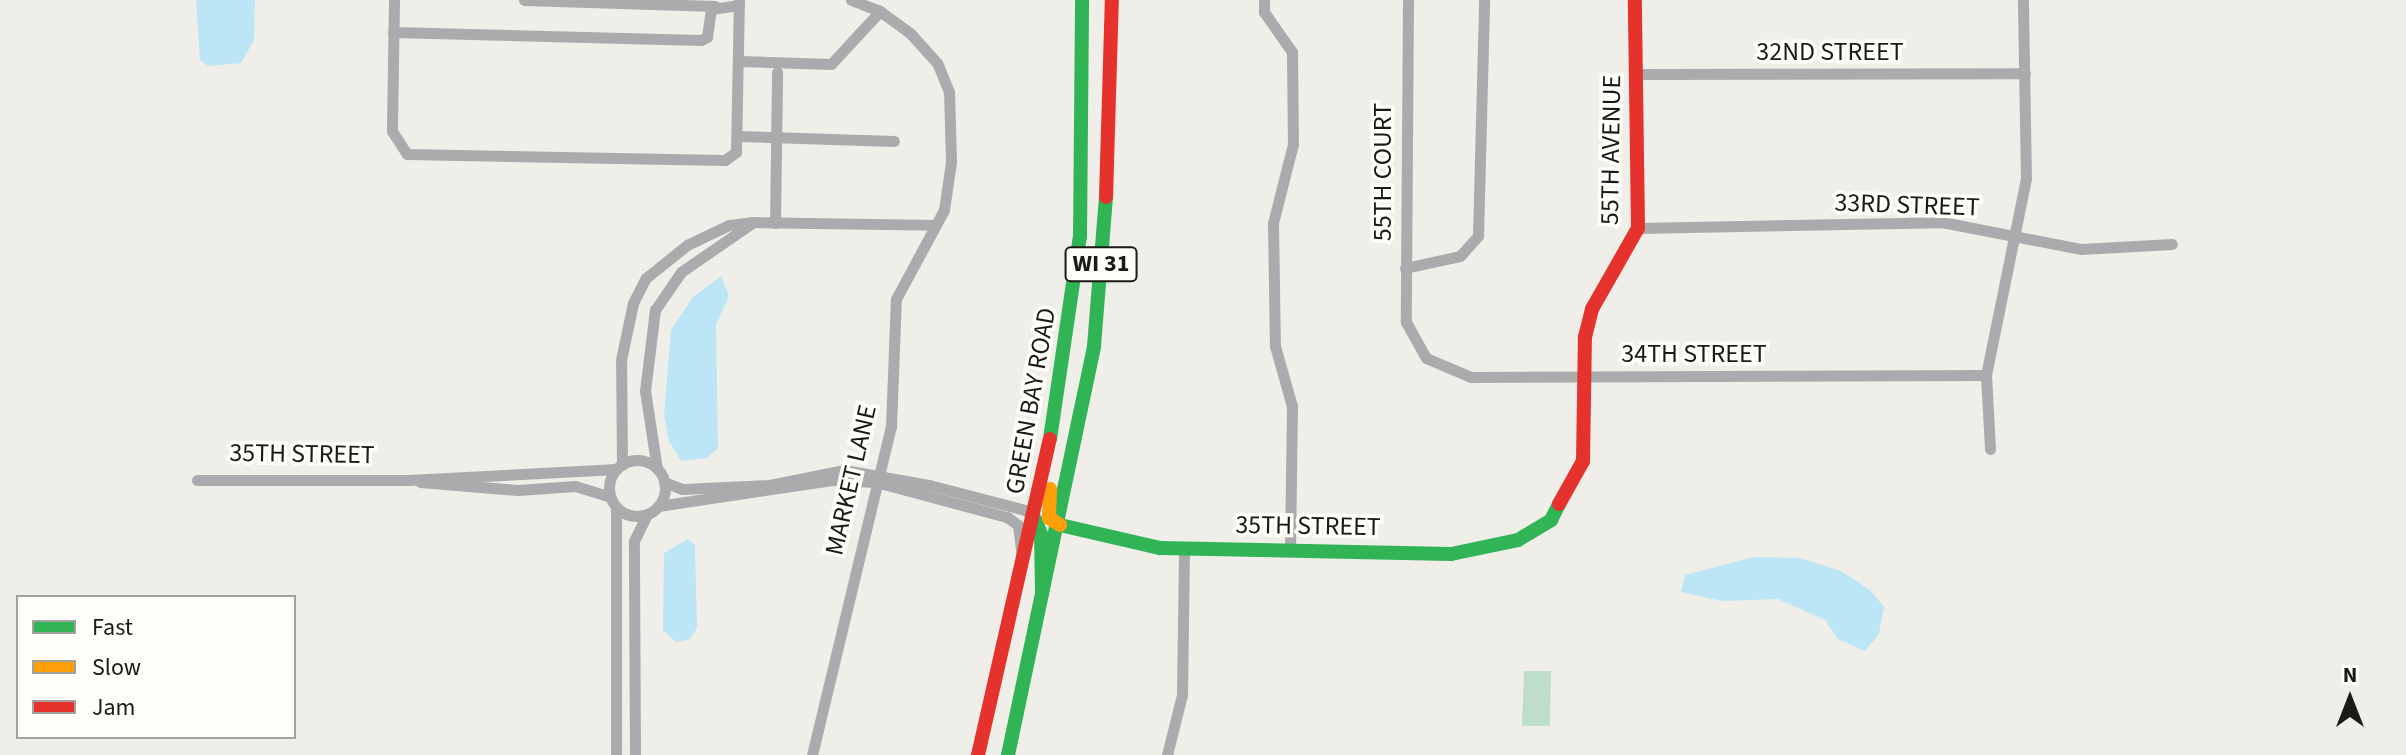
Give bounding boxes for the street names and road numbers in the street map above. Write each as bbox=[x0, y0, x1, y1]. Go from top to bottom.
street label: 32ND STREET bbox=[1756, 36, 1904, 68]
street label: 55TH AVENUE bbox=[1594, 75, 1628, 225]
street label: 55TH COURT bbox=[1367, 103, 1399, 241]
street label: 33RD STREET bbox=[1834, 187, 1980, 223]
road number: WI 31 bbox=[1063, 244, 1139, 284]
street label: GREEN BAY ROAD bbox=[999, 305, 1063, 497]
street label: 34TH STREET bbox=[1621, 338, 1767, 370]
street label: MARKET LANE bbox=[819, 402, 883, 558]
street label: 35TH STREET bbox=[229, 437, 375, 471]
street label: 35TH STREET bbox=[1235, 509, 1381, 543]

